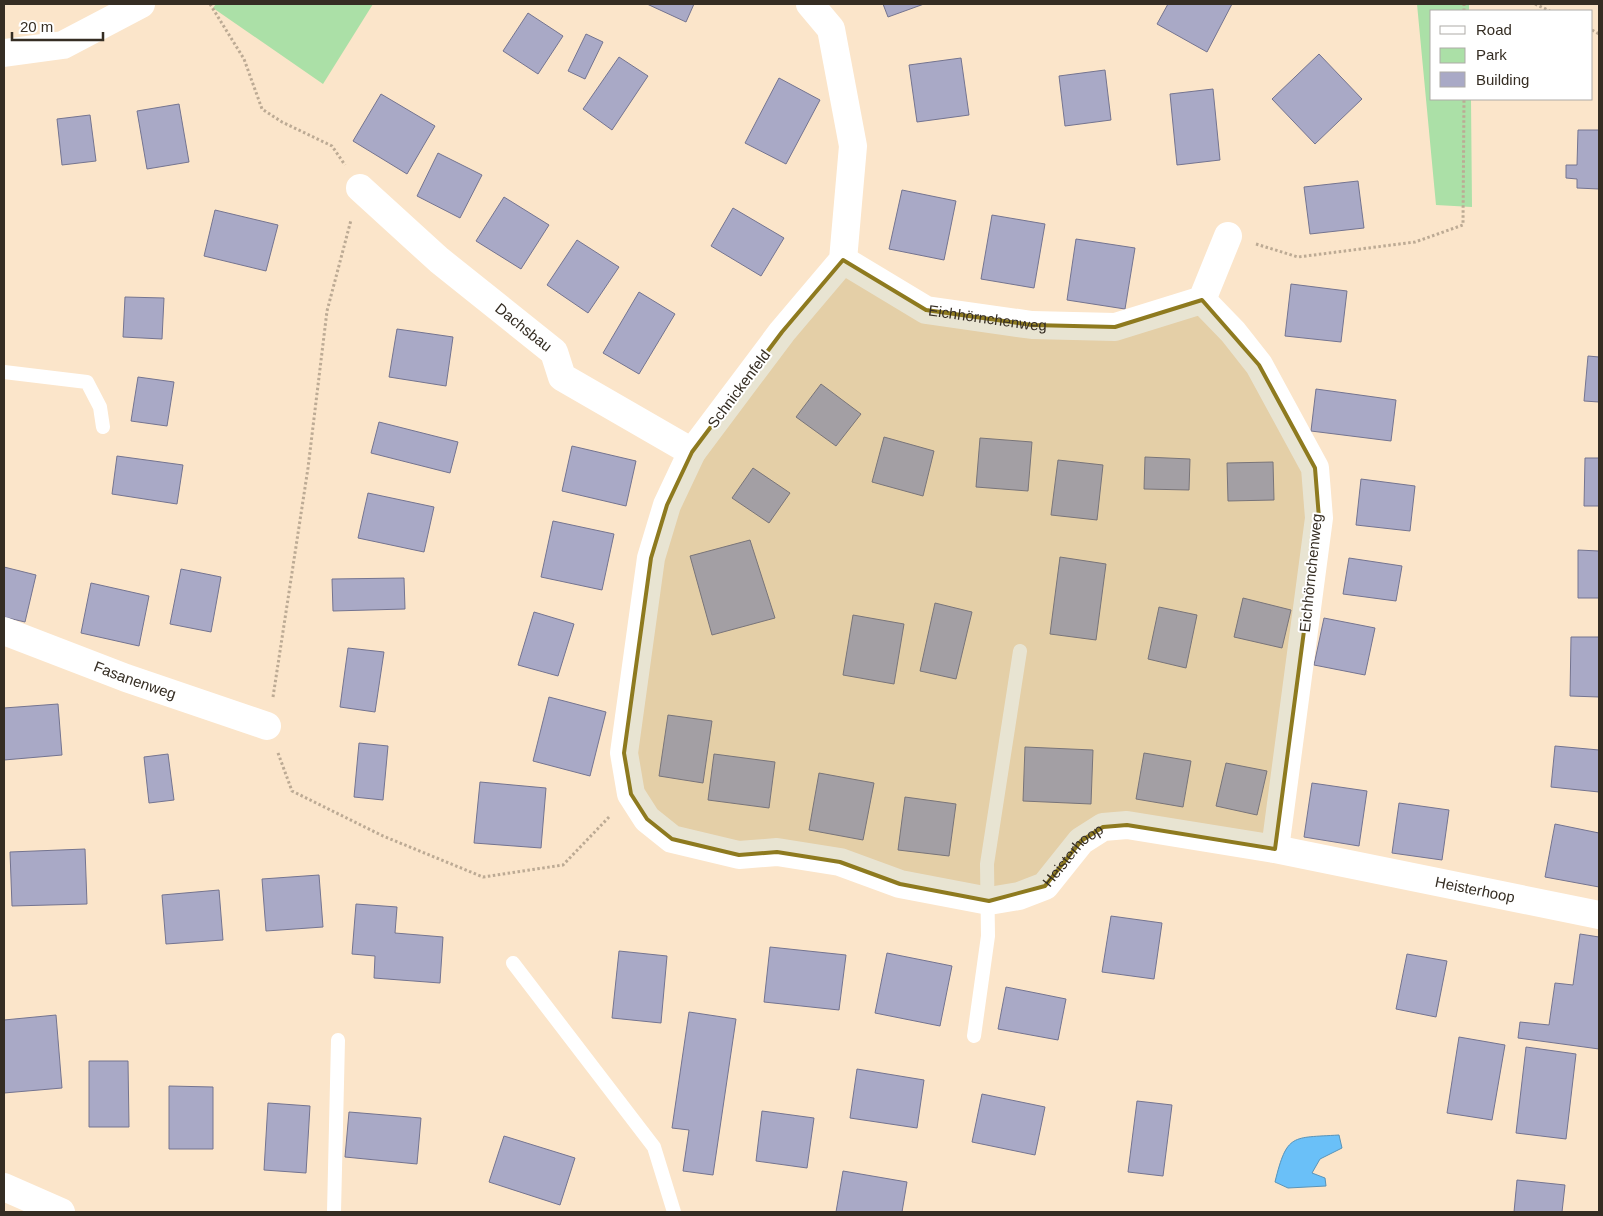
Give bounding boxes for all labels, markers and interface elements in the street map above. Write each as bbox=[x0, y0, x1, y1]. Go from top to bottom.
scale bar bbox=[12, 10, 104, 42]
legend bbox=[1430, 10, 1593, 100]
text: 20 m bbox=[20, 18, 53, 35]
text: Road bbox=[1476, 21, 1512, 38]
text: Park bbox=[1476, 46, 1507, 63]
text: Building bbox=[1476, 71, 1529, 88]
street label: Dachsbau bbox=[492, 299, 555, 355]
street label: Eichhörnchenweg bbox=[927, 301, 1047, 333]
street label: Schnickenfeld bbox=[704, 346, 773, 431]
street label: Eichhörnchenweg bbox=[1296, 513, 1325, 633]
street label: Fasanenweg bbox=[92, 657, 178, 702]
street label: Heisterhoop bbox=[1039, 820, 1106, 890]
street label: Heisterhoop bbox=[1434, 873, 1516, 906]

